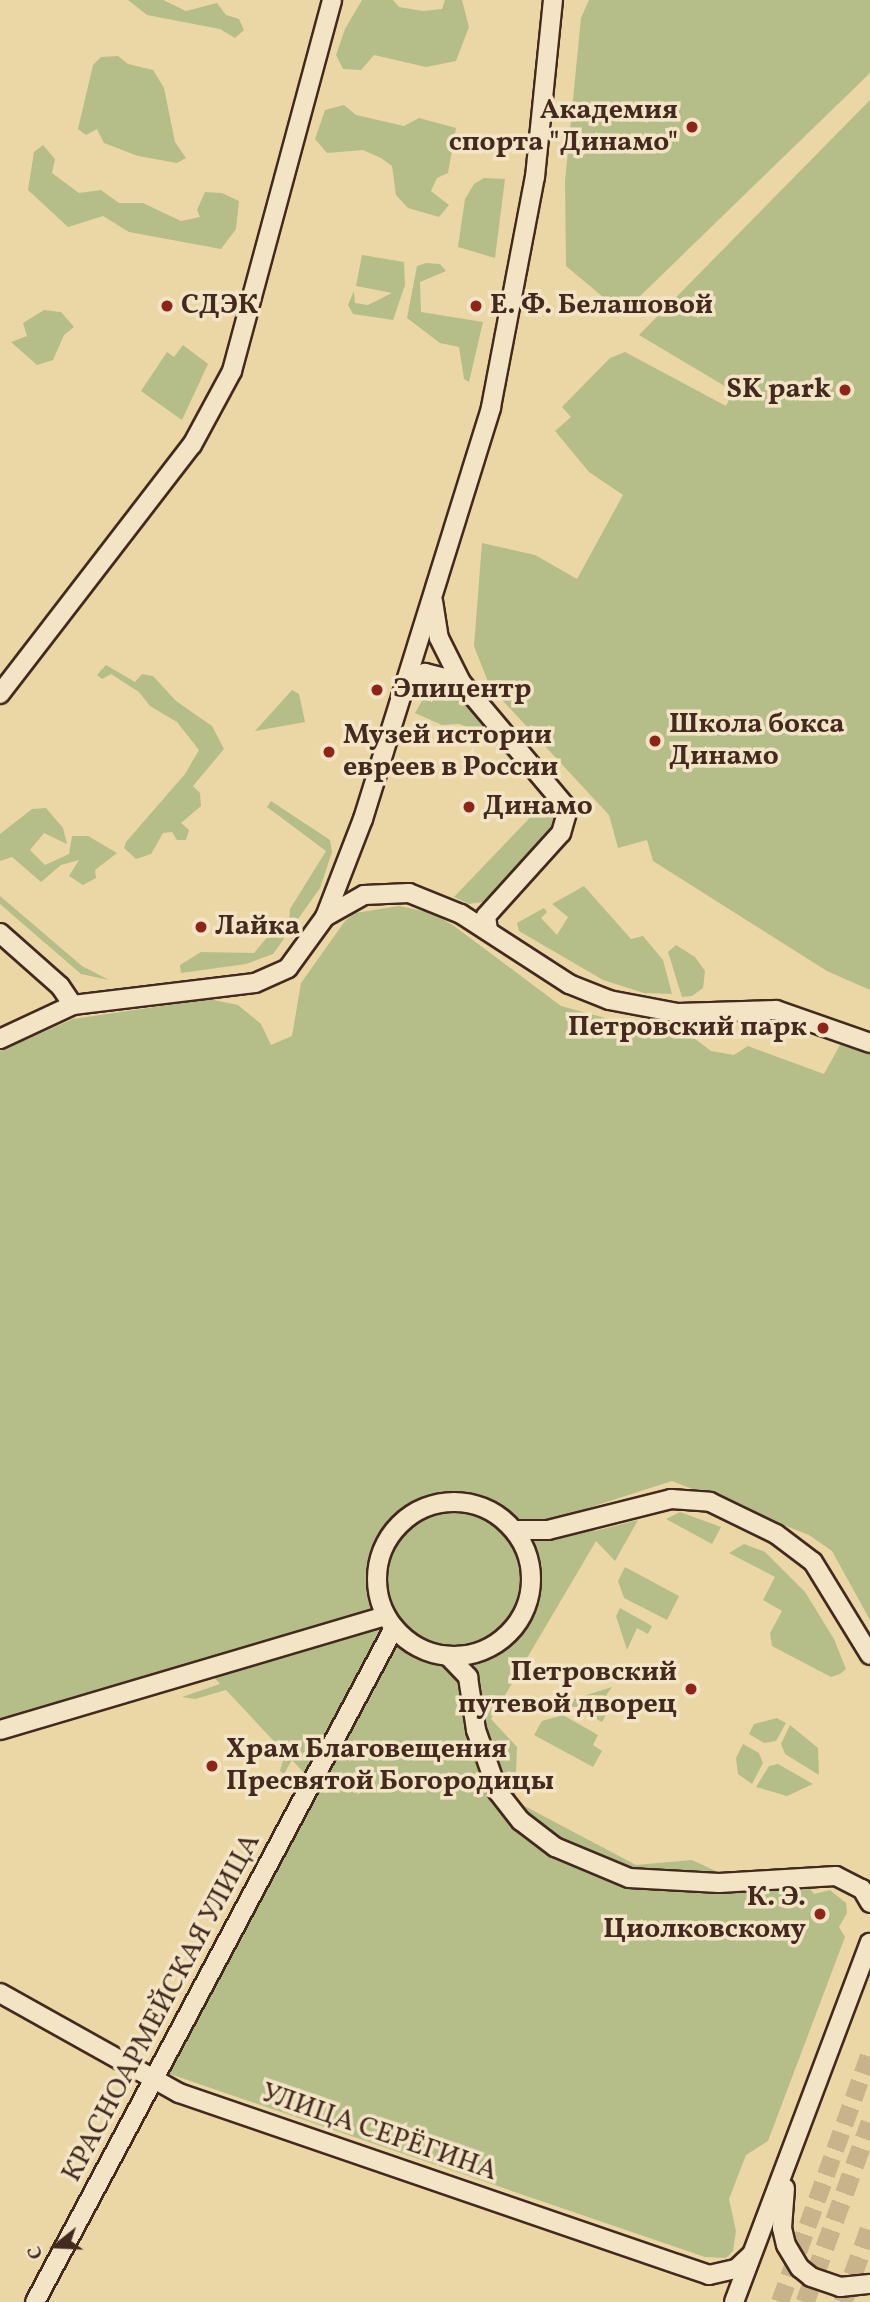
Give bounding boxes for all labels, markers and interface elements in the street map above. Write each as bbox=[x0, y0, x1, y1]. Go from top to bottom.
place label: Академия спорта "Динамо" bbox=[449, 94, 678, 160]
marker: Академия спорта "Динамо" bbox=[684, 119, 700, 135]
place label: СДЭК bbox=[181, 289, 258, 323]
place label: Е. Ф. Белашовой bbox=[490, 289, 713, 323]
marker: СДЭК bbox=[159, 298, 175, 314]
marker: Е. Ф. Белашовой bbox=[468, 298, 484, 314]
place label: SK park bbox=[726, 373, 831, 407]
marker: SK park bbox=[837, 382, 853, 398]
place label: Эпицентр bbox=[393, 673, 531, 707]
marker: Эпицентр bbox=[367, 680, 387, 700]
place label: Школа бокса Динамо bbox=[669, 708, 845, 774]
place label: Музей истории евреев в России bbox=[343, 719, 558, 785]
marker: Школа бокса Динамо bbox=[647, 733, 663, 749]
marker: Музей истории евреев в России bbox=[321, 744, 337, 760]
place label: Динамо bbox=[483, 790, 593, 824]
marker: Динамо bbox=[461, 799, 477, 815]
place label: Лайка bbox=[215, 910, 300, 944]
marker: Лайка bbox=[193, 919, 209, 935]
place label: Петровский парк bbox=[568, 1011, 807, 1045]
marker: Петровский парк bbox=[813, 1018, 833, 1038]
place label: Петровский путевой дворец bbox=[458, 1656, 677, 1722]
marker: Петровский путевой дворец bbox=[683, 1681, 699, 1697]
place label: Храм Благовещения Пресвятой Богородицы bbox=[226, 1733, 554, 1799]
marker: Храм Благовещения Пресвятой Богородицы bbox=[204, 1758, 220, 1774]
street label: КРАСНОАРМЕЙСКАЯ УЛИЦА bbox=[56, 1828, 268, 2188]
place label: К. Э. Циолковскому bbox=[603, 1881, 806, 1947]
marker: К. Э. Циолковскому bbox=[812, 1906, 828, 1922]
street label: УЛИЦА СЕРЁГИНА bbox=[257, 2077, 501, 2189]
north arrow bbox=[21, 2211, 91, 2281]
text: С bbox=[22, 2243, 50, 2262]

